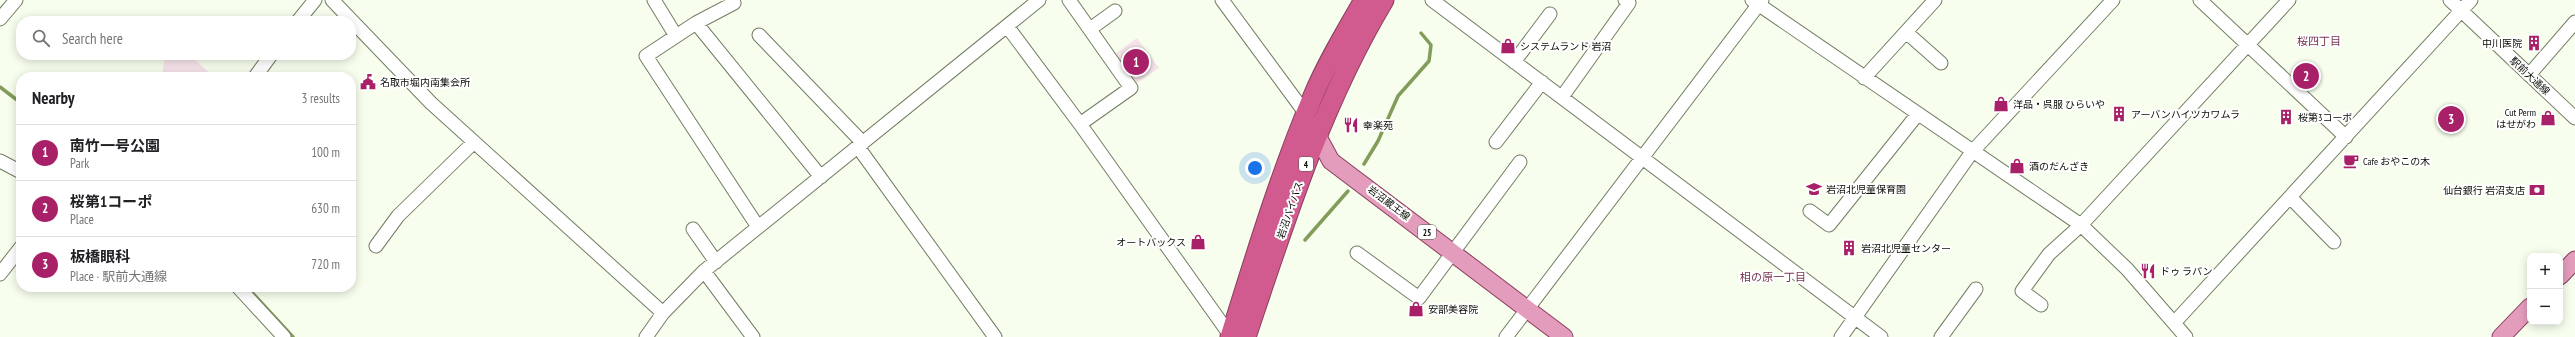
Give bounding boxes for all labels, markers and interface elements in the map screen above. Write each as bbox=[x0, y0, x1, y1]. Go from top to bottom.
search box bbox=[16, 16, 356, 60]
icon: search bbox=[30, 27, 52, 49]
text: Search here bbox=[62, 29, 123, 48]
district label: 桜四丁目 bbox=[2297, 34, 2341, 48]
building icon: 中川医院 bbox=[2525, 34, 2543, 52]
shop icon: システムランド 岩沼 bbox=[1499, 37, 1517, 55]
place label: 中川医院 bbox=[2482, 37, 2522, 50]
place label: システムランド 岩沼 bbox=[1520, 40, 1611, 53]
pin: 1 bbox=[1123, 47, 1149, 77]
street label: 駅前大通線 bbox=[2507, 54, 2553, 98]
pin: 2 bbox=[2293, 61, 2319, 91]
public building icon: 名取市堀内南集会所 bbox=[359, 73, 377, 91]
place label: 名取市堀内南集会所 bbox=[380, 76, 470, 89]
text: Nearby bbox=[32, 87, 75, 109]
text: 3 results bbox=[301, 90, 340, 107]
shop icon: 洋品・呉服 ひらいや bbox=[1992, 95, 2010, 113]
place label: 洋品・呉服 ひらいや bbox=[2013, 98, 2105, 111]
pin: 3 bbox=[2438, 104, 2464, 134]
building icon: アーバンハイツカワムラ bbox=[2110, 105, 2128, 123]
place label: Cut Perm はせがわ bbox=[2496, 106, 2536, 131]
place label: アーバンハイツカワムラ bbox=[2131, 108, 2240, 121]
building icon: 桜第3コーポ bbox=[2277, 108, 2295, 126]
shop icon: Cut Perm はせがわ bbox=[2539, 109, 2557, 127]
place label: 桜第3コーポ bbox=[2298, 111, 2353, 124]
restaurant icon: 幸楽苑 bbox=[1342, 116, 1360, 134]
place label: 幸楽苑 bbox=[1363, 119, 1393, 132]
text: 南竹一号公園 bbox=[70, 136, 160, 155]
text: 1 bbox=[42, 144, 48, 161]
text: 100 m bbox=[311, 144, 340, 161]
cafe icon: Cafe おやこの木 bbox=[2342, 152, 2360, 170]
text: Park bbox=[70, 155, 89, 172]
place label: Cafe おやこの木 bbox=[2363, 155, 2430, 168]
road number: 4 bbox=[1299, 157, 1313, 171]
shop icon: 酒のだんざき bbox=[2008, 157, 2026, 175]
your location bbox=[1245, 158, 1265, 178]
place label: 酒のだんざき bbox=[2029, 160, 2089, 173]
street label: 岩沼バイパス bbox=[1274, 180, 1306, 240]
school or university icon: 岩沼北児童保育園 bbox=[1805, 180, 1823, 198]
bank icon: 仙台銀行 岩沼支店 bbox=[2528, 181, 2546, 199]
street label: 岩沼蔵王線 bbox=[1365, 183, 1413, 223]
place label: 岩沼北児童保育園 bbox=[1826, 183, 1906, 196]
place label: 仙台銀行 岩沼支店 bbox=[2443, 184, 2525, 197]
text: 桜第1コーポ bbox=[70, 192, 152, 211]
text: 2 bbox=[42, 200, 48, 217]
text: 630 m bbox=[311, 200, 340, 217]
text: Place bbox=[70, 211, 94, 228]
road number: 25 bbox=[1418, 225, 1436, 239]
shop icon: オートバックス bbox=[1189, 233, 1207, 251]
place label: オートバックス bbox=[1116, 236, 1186, 249]
building icon: 岩沼北児童センター bbox=[1840, 239, 1858, 257]
place label: 岩沼北児童センター bbox=[1861, 242, 1951, 255]
text: 板橋眼科 bbox=[70, 247, 130, 266]
map controls bbox=[2527, 253, 2563, 325]
button: + bbox=[2527, 253, 2563, 289]
text: 3 bbox=[42, 256, 48, 273]
text: 720 m bbox=[311, 256, 340, 273]
restaurant icon: ドゥ ラパン bbox=[2139, 262, 2157, 280]
place label: ドゥ ラパン bbox=[2160, 265, 2213, 278]
text: Place · 駅前大通線 bbox=[70, 268, 167, 285]
district label: 相の原一丁目 bbox=[1740, 270, 1806, 284]
button: − bbox=[2527, 289, 2563, 325]
shop icon: 安部美容院 bbox=[1407, 300, 1425, 318]
place label: 安部美容院 bbox=[1428, 303, 1478, 316]

